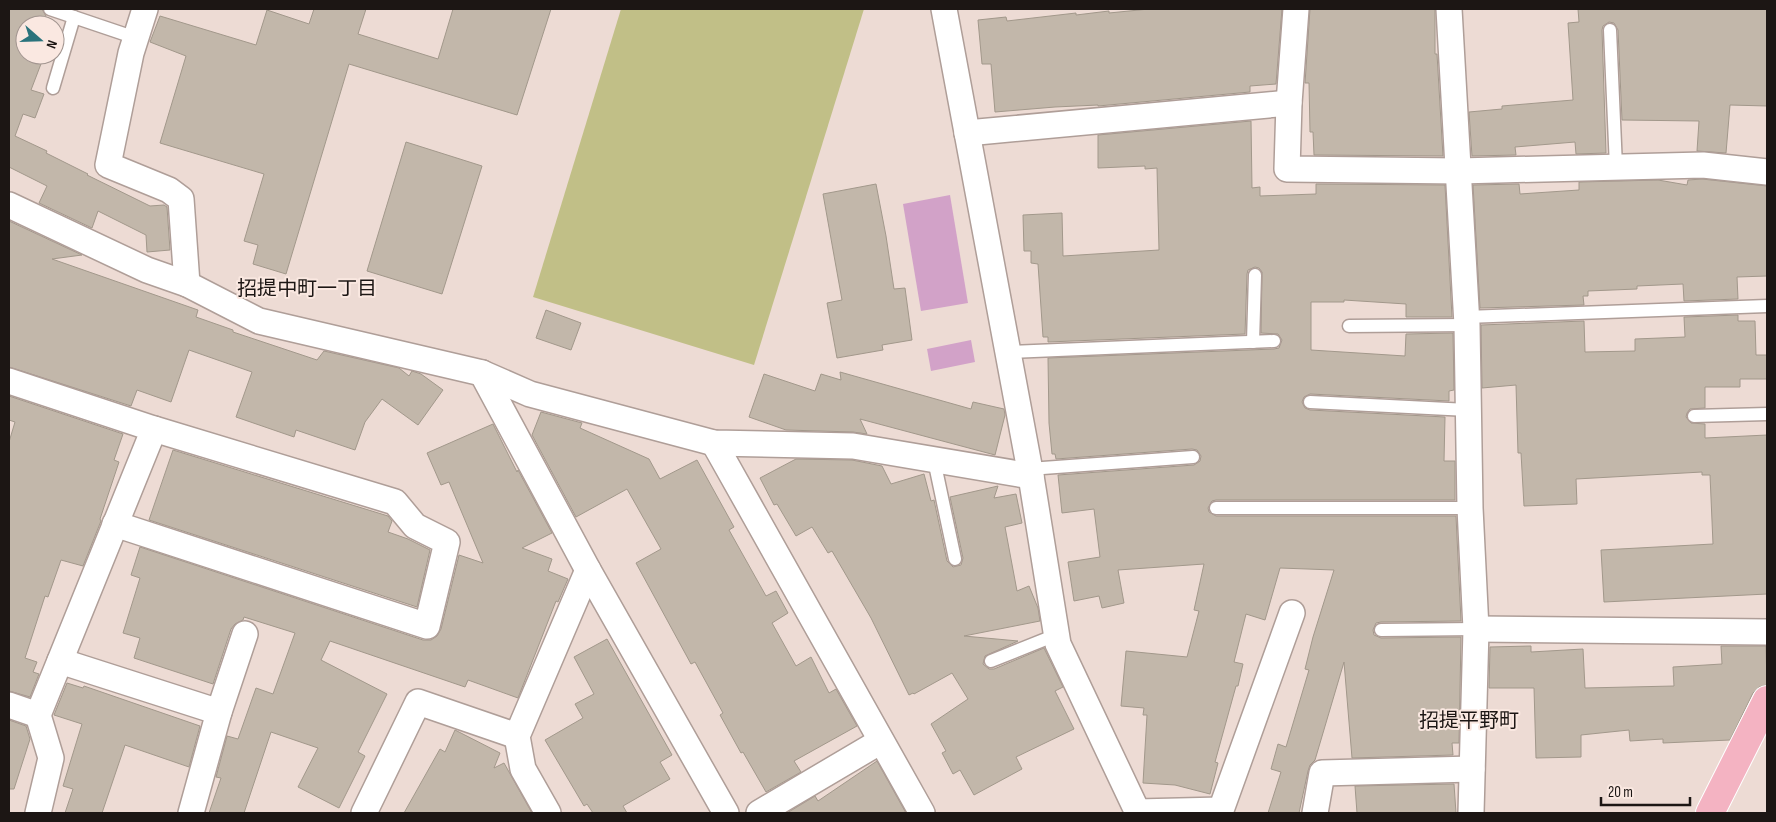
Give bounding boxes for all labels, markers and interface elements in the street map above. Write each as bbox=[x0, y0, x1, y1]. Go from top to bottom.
north arrow bbox=[15, 15, 65, 65]
text: N bbox=[42, 38, 61, 51]
district label: 招提中町一丁目 bbox=[237, 277, 377, 301]
district label: 招提平野町 bbox=[1419, 709, 1519, 733]
scale bar bbox=[1601, 774, 1690, 806]
text: 20 m bbox=[1608, 783, 1633, 802]

